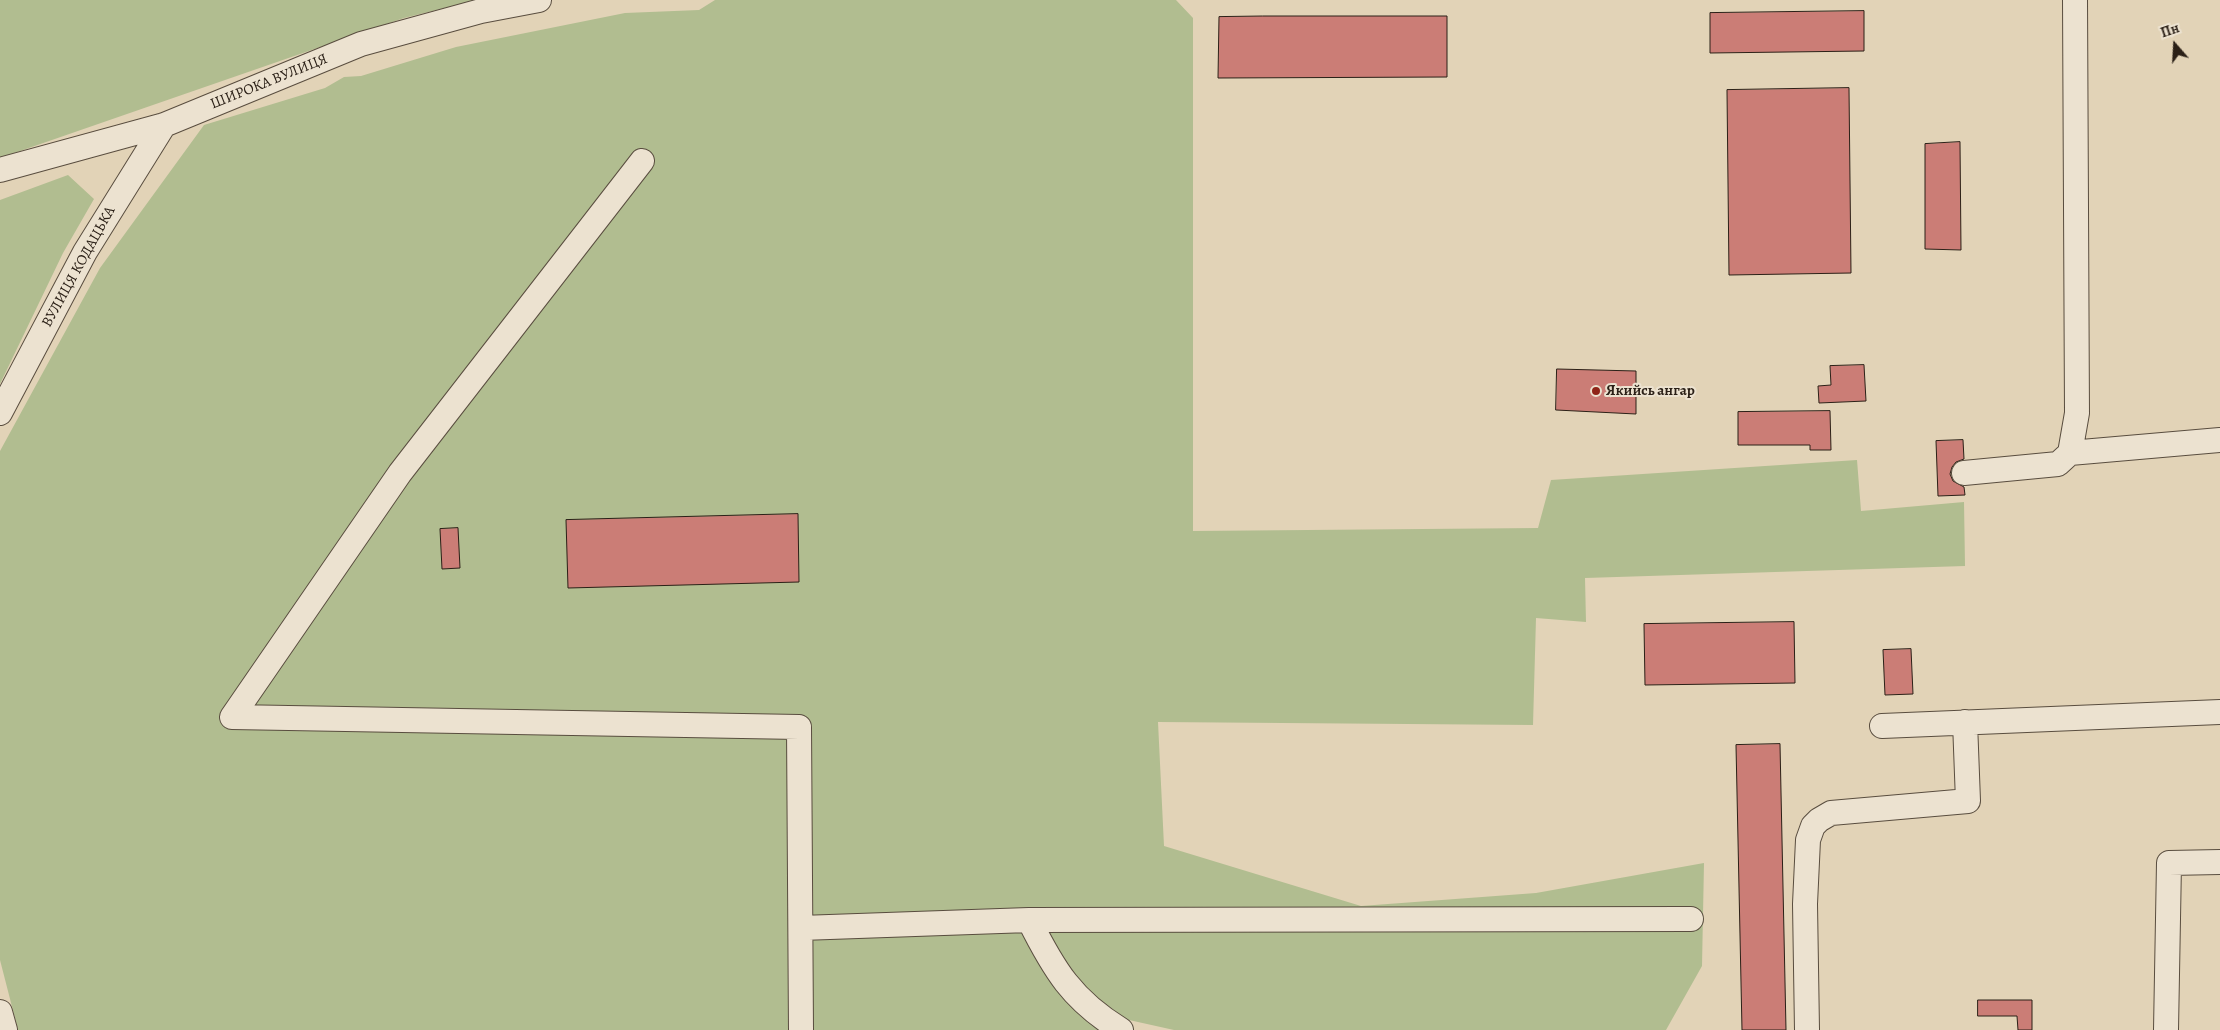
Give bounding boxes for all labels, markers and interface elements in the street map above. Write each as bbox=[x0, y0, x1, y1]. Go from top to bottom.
text: Пн bbox=[2158, 18, 2182, 42]
north arrow bbox=[2150, 20, 2200, 70]
street label: ШИРОКА ВУЛИЦЯ bbox=[208, 50, 330, 114]
street label: ВУЛИЦЯ КОДАЦЬКА bbox=[38, 203, 120, 331]
place label: Якийсь ангар bbox=[1606, 382, 1695, 400]
marker: Якийсь ангар bbox=[1590, 385, 1602, 397]

